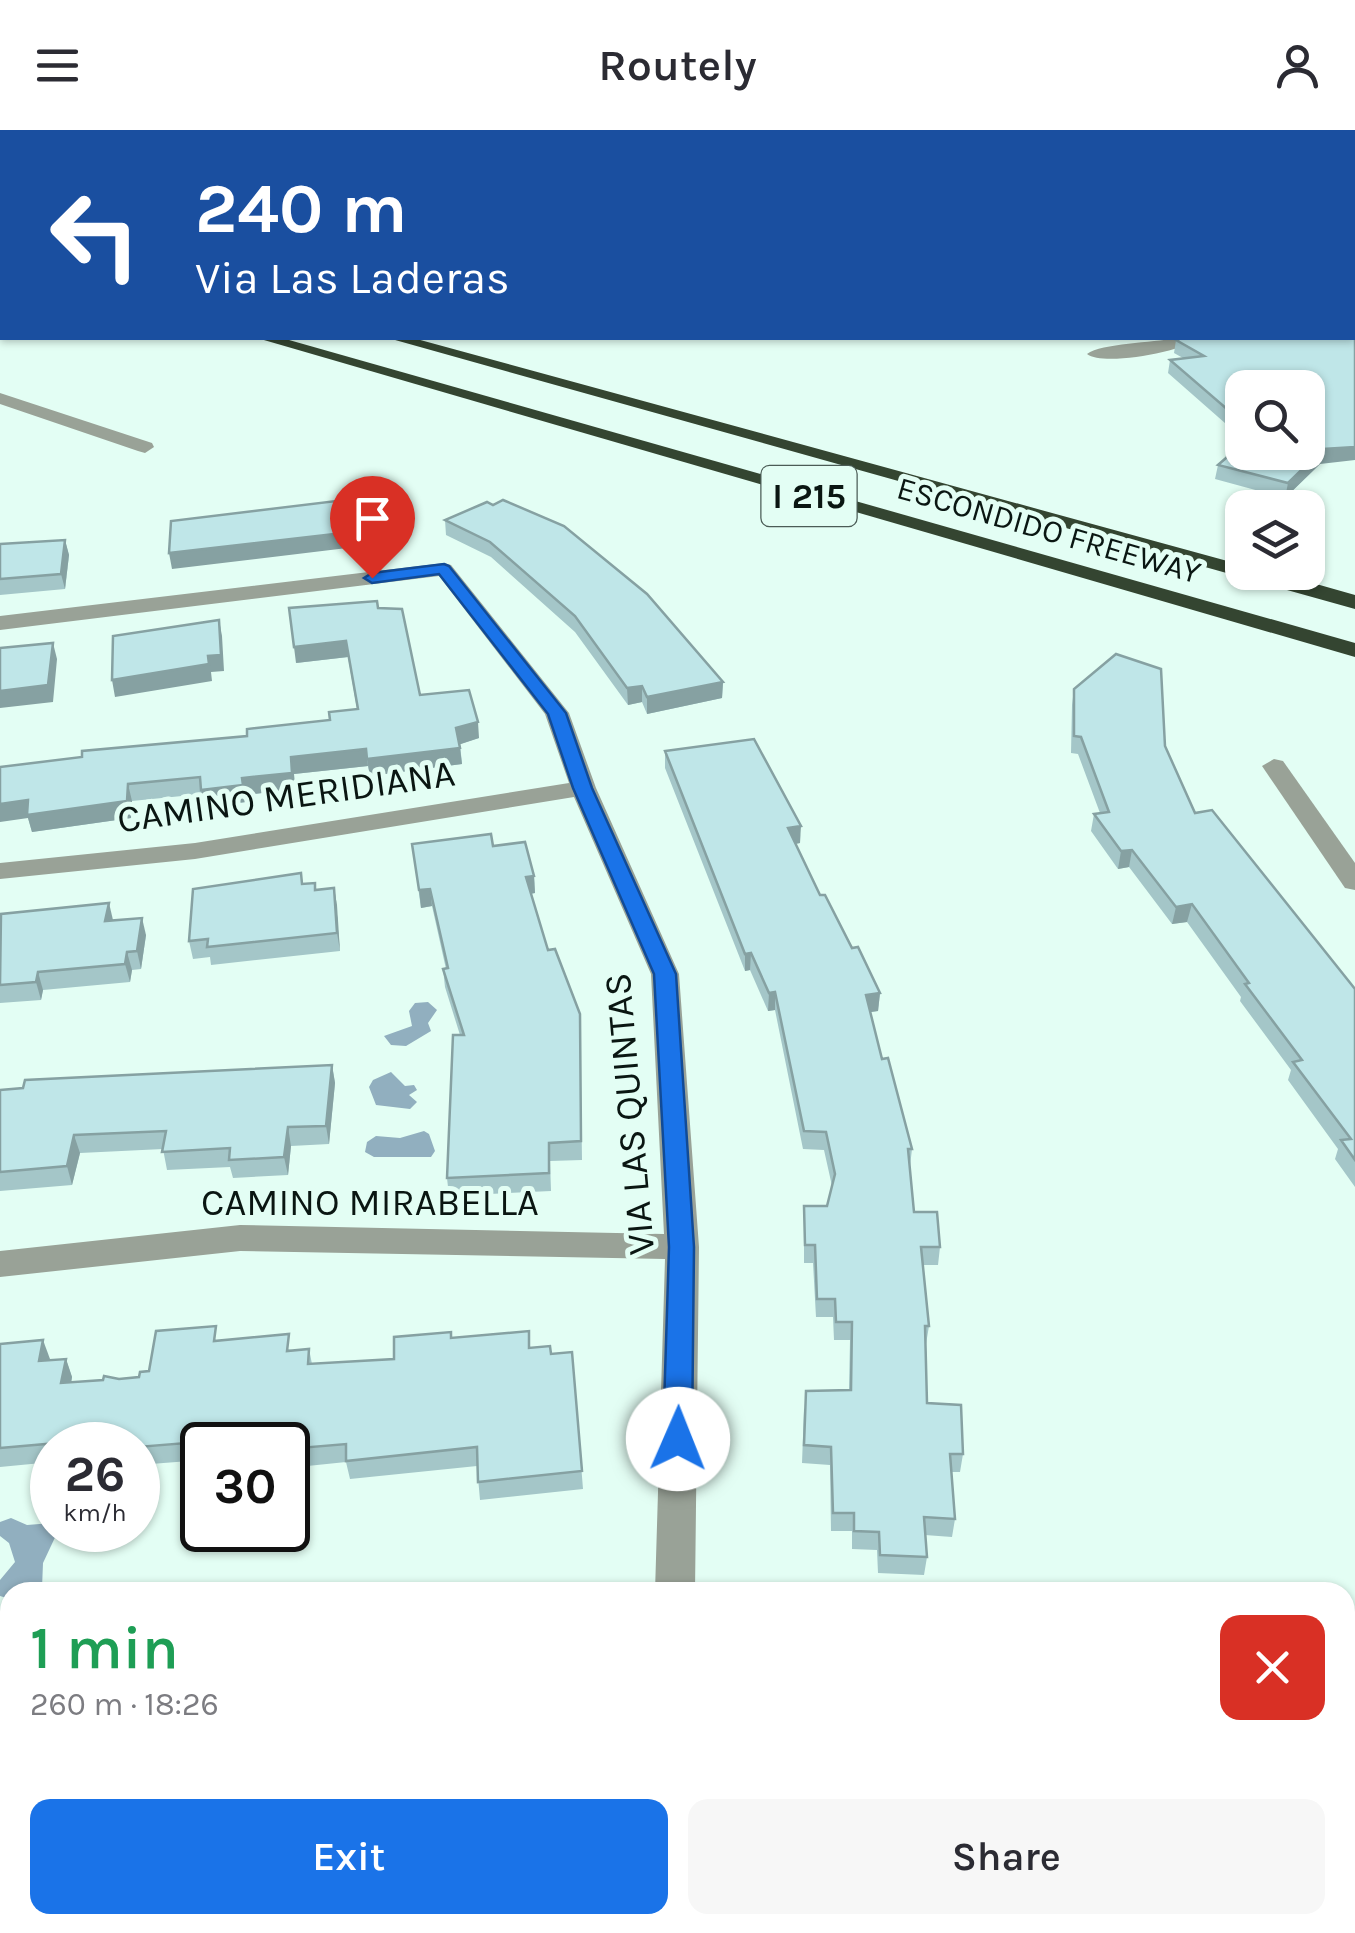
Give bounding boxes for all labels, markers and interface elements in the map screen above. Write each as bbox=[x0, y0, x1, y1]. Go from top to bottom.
icon: menu bbox=[30, 38, 85, 93]
icon: person bbox=[1270, 38, 1325, 93]
text: Routely bbox=[598, 39, 757, 91]
text: 240 m bbox=[195, 168, 407, 250]
icon: left bbox=[30, 170, 160, 300]
text: Via Las Laderas bbox=[195, 252, 510, 304]
map controls bbox=[1225, 370, 1325, 590]
button: search bbox=[1225, 370, 1325, 470]
road number: I 215 bbox=[762, 466, 856, 526]
street label: ESCONDIDO FREEWAY bbox=[893, 469, 1205, 592]
pin bbox=[330, 476, 415, 579]
button: layers bbox=[1225, 490, 1325, 590]
icon: arrive bbox=[345, 491, 400, 546]
street label: CAMINO MERIDIANA bbox=[114, 751, 458, 842]
street label: VIA LAS QUINTAS bbox=[595, 971, 664, 1257]
street label: CAMINO MIRABELLA bbox=[201, 1180, 539, 1225]
position arrow bbox=[626, 1387, 730, 1491]
speed limit sign: 30 bbox=[180, 1422, 310, 1552]
text: 26 bbox=[65, 1445, 125, 1504]
text: km/h bbox=[63, 1498, 127, 1527]
text: 1 min bbox=[30, 1613, 179, 1683]
button: close bbox=[1220, 1615, 1325, 1720]
text: 260 m · 18:26 bbox=[30, 1686, 219, 1723]
button: Exit bbox=[30, 1799, 668, 1914]
button: Share bbox=[688, 1799, 1325, 1914]

